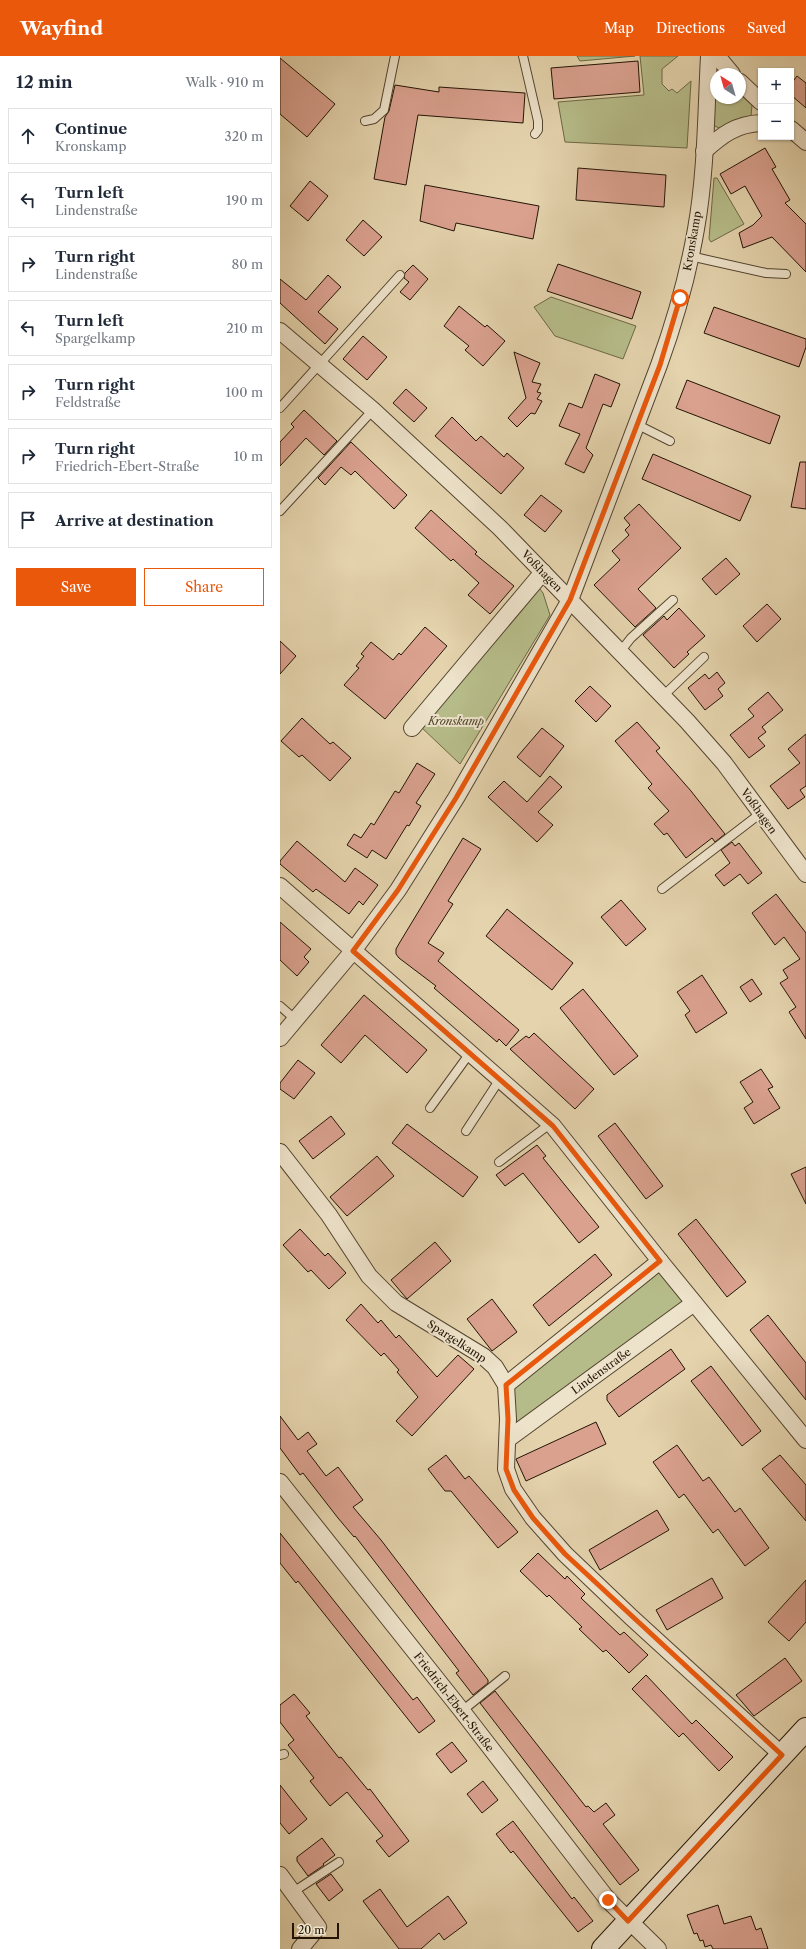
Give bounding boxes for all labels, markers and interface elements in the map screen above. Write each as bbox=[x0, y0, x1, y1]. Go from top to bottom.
text: Wayfind bbox=[20, 17, 103, 40]
text: Map bbox=[604, 19, 634, 37]
text: Directions bbox=[656, 19, 725, 37]
text: Saved bbox=[747, 19, 786, 37]
north arrow bbox=[710, 68, 746, 104]
map controls bbox=[758, 68, 794, 140]
button: + bbox=[758, 68, 794, 104]
text: 12 min bbox=[16, 72, 73, 92]
text: Walk · 910 m bbox=[185, 74, 264, 90]
button: − bbox=[758, 104, 794, 140]
text: Continue bbox=[55, 119, 127, 138]
icon: ahead bbox=[17, 125, 39, 147]
text: 320 m bbox=[225, 128, 263, 144]
text: Kronskamp bbox=[55, 138, 126, 154]
text: Turn left bbox=[55, 183, 124, 202]
icon: left bbox=[17, 189, 39, 211]
text: 190 m bbox=[226, 192, 263, 208]
text: Lindenstraße bbox=[55, 202, 138, 218]
street label: Kronskamp bbox=[680, 210, 704, 272]
text: Turn right bbox=[55, 247, 135, 266]
icon: right bbox=[17, 253, 39, 275]
text: 80 m bbox=[231, 256, 263, 272]
text: Lindenstraße bbox=[55, 266, 138, 282]
route start bbox=[671, 289, 689, 307]
text: Turn left bbox=[55, 311, 124, 330]
icon: left bbox=[17, 317, 39, 339]
text: 210 m bbox=[226, 320, 263, 336]
text: Spargelkamp bbox=[55, 330, 135, 346]
text: Turn right bbox=[55, 375, 135, 394]
icon: right bbox=[17, 381, 39, 403]
text: 100 m bbox=[225, 384, 263, 400]
text: Feldstraße bbox=[55, 394, 121, 410]
text: Turn right bbox=[55, 439, 135, 458]
icon: right bbox=[17, 445, 39, 467]
text: 10 m bbox=[234, 448, 263, 464]
text: Friedrich-Ebert-Straße bbox=[55, 458, 199, 474]
icon: arrive bbox=[17, 509, 39, 531]
text: Arrive at destination bbox=[55, 511, 214, 530]
street label: Voßhagen bbox=[518, 546, 565, 595]
button: Save bbox=[16, 568, 136, 606]
button: Share bbox=[144, 568, 264, 606]
park label: Kronskamp bbox=[427, 714, 484, 728]
street label: Voßhagen bbox=[737, 785, 780, 837]
street label: Spargelkamp bbox=[425, 1317, 489, 1365]
street label: Lindenstraße bbox=[569, 1345, 633, 1397]
street label: Friedrich-Ebert-Straße bbox=[411, 1650, 497, 1754]
route end bbox=[599, 1891, 617, 1909]
scale bar bbox=[292, 1921, 339, 1940]
text: 20 m bbox=[298, 1923, 324, 1937]

